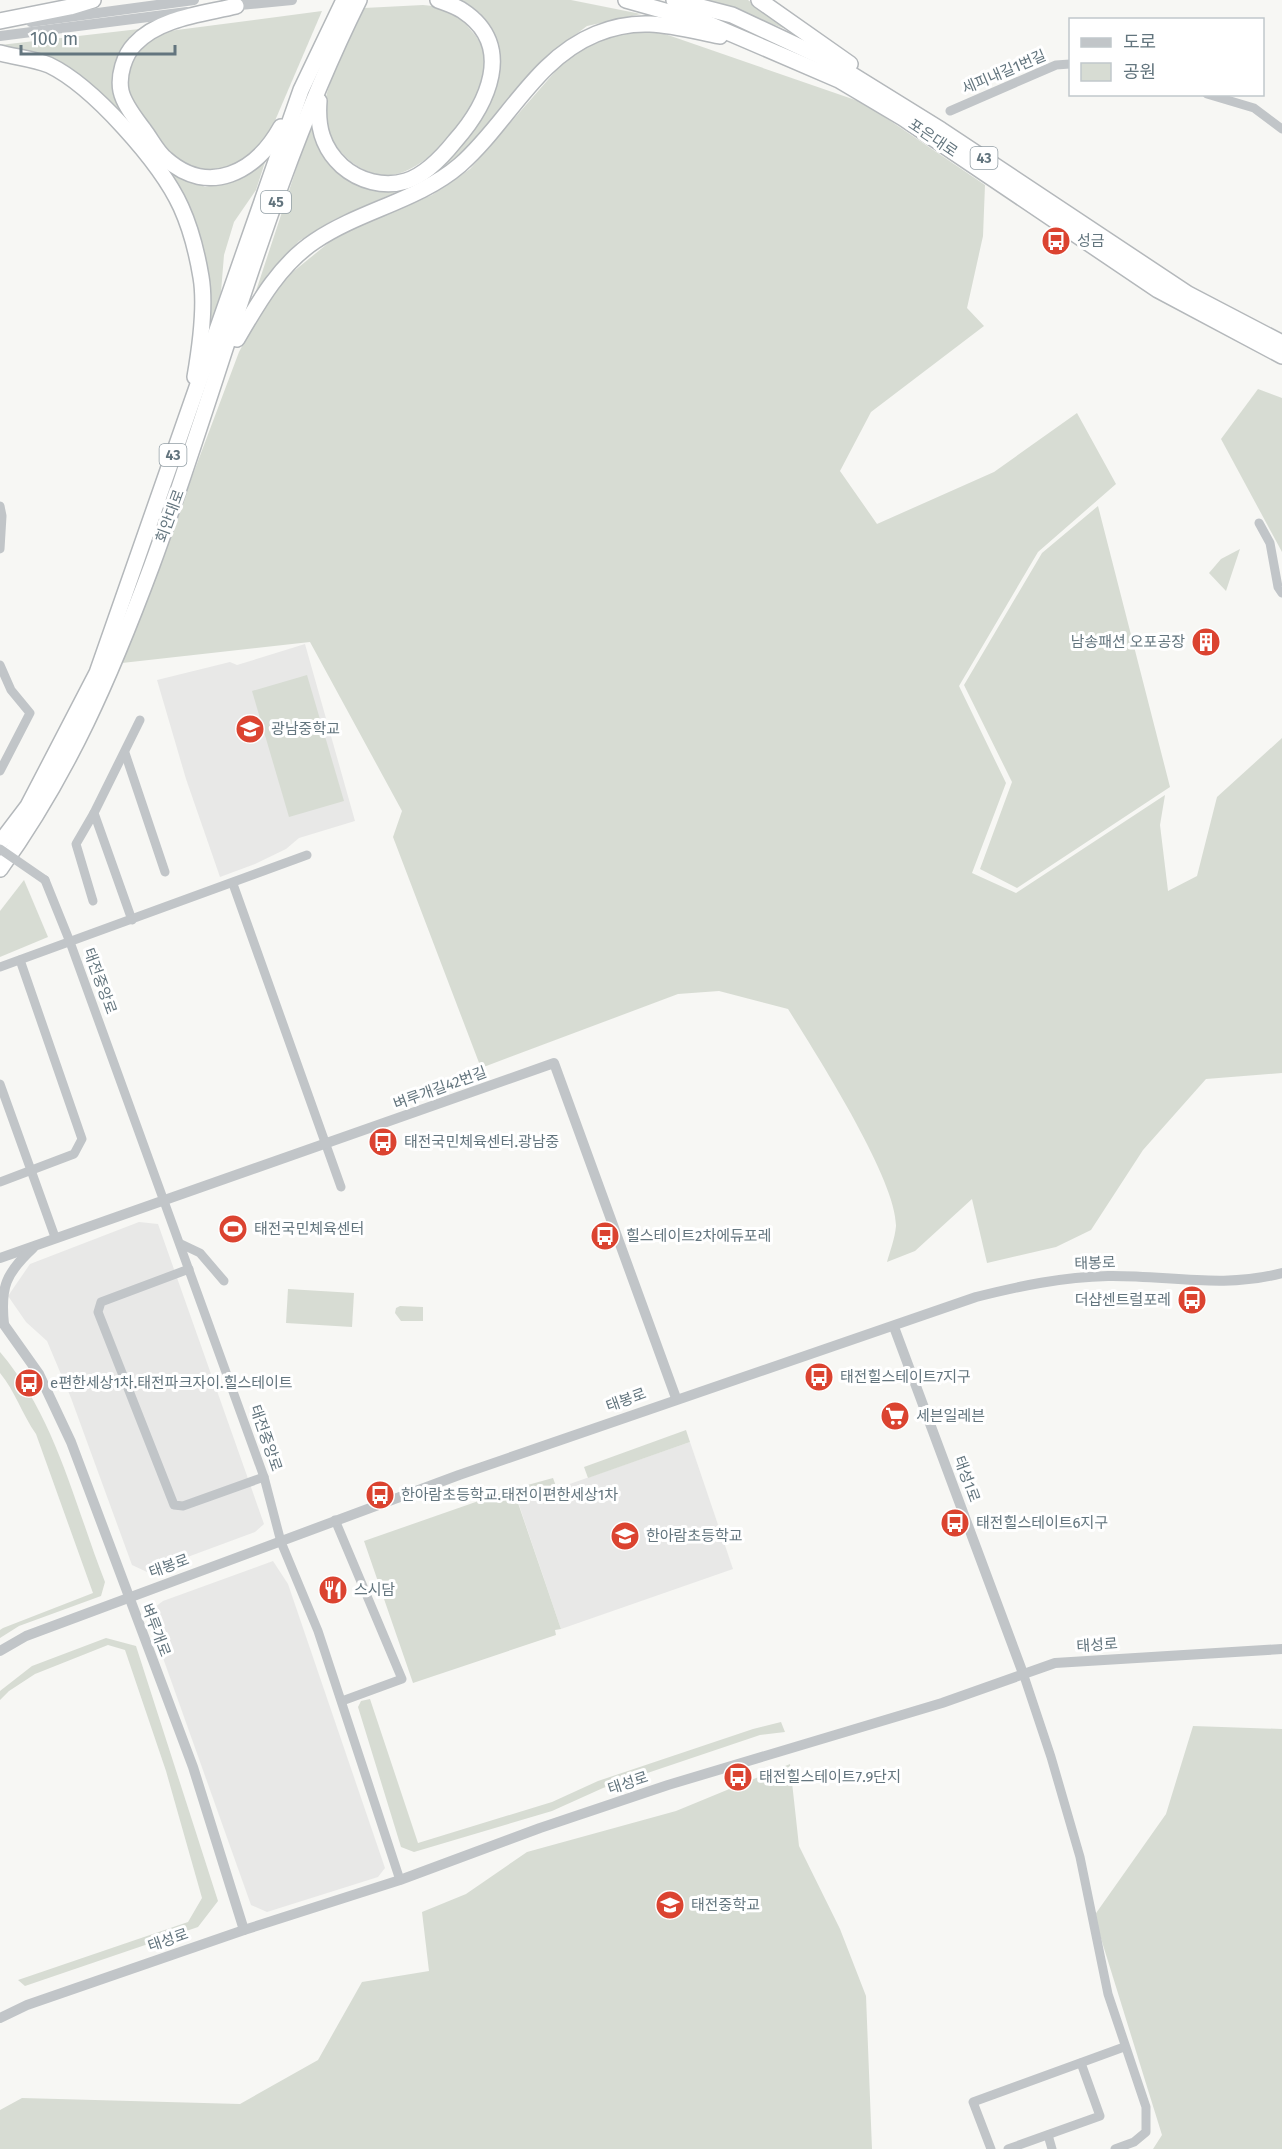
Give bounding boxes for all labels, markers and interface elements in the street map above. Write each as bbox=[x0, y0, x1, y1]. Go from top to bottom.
scale bar bbox=[21, 18, 176, 56]
legend bbox=[1069, 18, 1264, 96]
text: 100 m bbox=[30, 28, 78, 50]
text: 도로 bbox=[1123, 31, 1156, 53]
street label: 세피내길1번길 bbox=[959, 46, 1049, 98]
text: 공원 bbox=[1123, 61, 1156, 83]
street label: 포은대로 bbox=[905, 115, 961, 161]
road number: 43 bbox=[970, 147, 998, 169]
road number: 45 bbox=[261, 191, 291, 213]
bus stop icon: 성금 bbox=[1040, 225, 1072, 257]
place label: 성금 bbox=[1077, 232, 1105, 250]
road number: 43 bbox=[160, 444, 186, 466]
street label: 회안대로 bbox=[152, 487, 188, 545]
building icon: 남송패션 오포공장 bbox=[1190, 626, 1222, 658]
place label: 남송패션 오포공장 bbox=[1071, 633, 1185, 651]
school or university icon: 광남중학교 bbox=[234, 713, 266, 745]
place label: 광남중학교 bbox=[271, 720, 340, 738]
street label: 태전중앙로 bbox=[80, 945, 120, 1017]
street label: 벼루개길42번길 bbox=[391, 1063, 489, 1113]
bus stop icon: 태전국민체육센터.광남중 bbox=[367, 1126, 399, 1158]
place label: 태전국민체육센터.광남중 bbox=[404, 1133, 559, 1151]
sports icon: 태전국민체육센터 bbox=[217, 1213, 249, 1245]
place label: 태전국민체육센터 bbox=[254, 1220, 364, 1238]
bus stop icon: 힐스테이트2차에듀포레 bbox=[589, 1220, 621, 1252]
place label: 힐스테이트2차에듀포레 bbox=[626, 1227, 771, 1245]
street label: 태봉로 bbox=[1074, 1253, 1116, 1273]
bus stop icon: 더샵센트럴포레 bbox=[1176, 1284, 1208, 1316]
place label: 더샵센트럴포레 bbox=[1074, 1291, 1171, 1309]
bus stop icon: 태전힐스테이트7지구 bbox=[803, 1361, 835, 1393]
bus stop icon: e편한세상1차.태전파크자이.힐스테이트 bbox=[13, 1367, 45, 1399]
place label: 태전힐스테이트7지구 bbox=[840, 1368, 971, 1386]
place label: e편한세상1차.태전파크자이.힐스테이트 bbox=[50, 1374, 293, 1392]
street label: 태봉로 bbox=[603, 1384, 649, 1416]
supermarket icon: 세븐일레븐 bbox=[879, 1400, 911, 1432]
street label: 태전중앙로 bbox=[246, 1402, 286, 1474]
place label: 세븐일레븐 bbox=[916, 1407, 985, 1425]
street label: 태성1로 bbox=[950, 1453, 984, 1505]
bus stop icon: 한아람초등학교.태전이편한세상1차 bbox=[364, 1479, 396, 1511]
place label: 한아람초등학교.태전이편한세상1차 bbox=[401, 1486, 618, 1504]
bus stop icon: 태전힐스테이트6지구 bbox=[939, 1507, 971, 1539]
place label: 태전힐스테이트6지구 bbox=[976, 1514, 1108, 1532]
school or university icon: 한아람초등학교 bbox=[609, 1520, 641, 1552]
place label: 한아람초등학교 bbox=[646, 1527, 743, 1545]
street label: 태봉로 bbox=[146, 1550, 192, 1582]
restaurant icon: 스시담 bbox=[317, 1574, 349, 1606]
place label: 스시담 bbox=[354, 1581, 396, 1599]
street label: 벼루개로 bbox=[138, 1601, 174, 1659]
street label: 태성로 bbox=[1076, 1635, 1118, 1655]
bus stop icon: 태전힐스테이트7.9단지 bbox=[722, 1761, 754, 1793]
street label: 태성로 bbox=[606, 1768, 650, 1798]
place label: 태전힐스테이트7.9단지 bbox=[759, 1768, 901, 1786]
school or university icon: 태전중학교 bbox=[654, 1889, 686, 1921]
place label: 태전중학교 bbox=[691, 1896, 760, 1914]
street label: 태성로 bbox=[145, 1925, 191, 1955]

